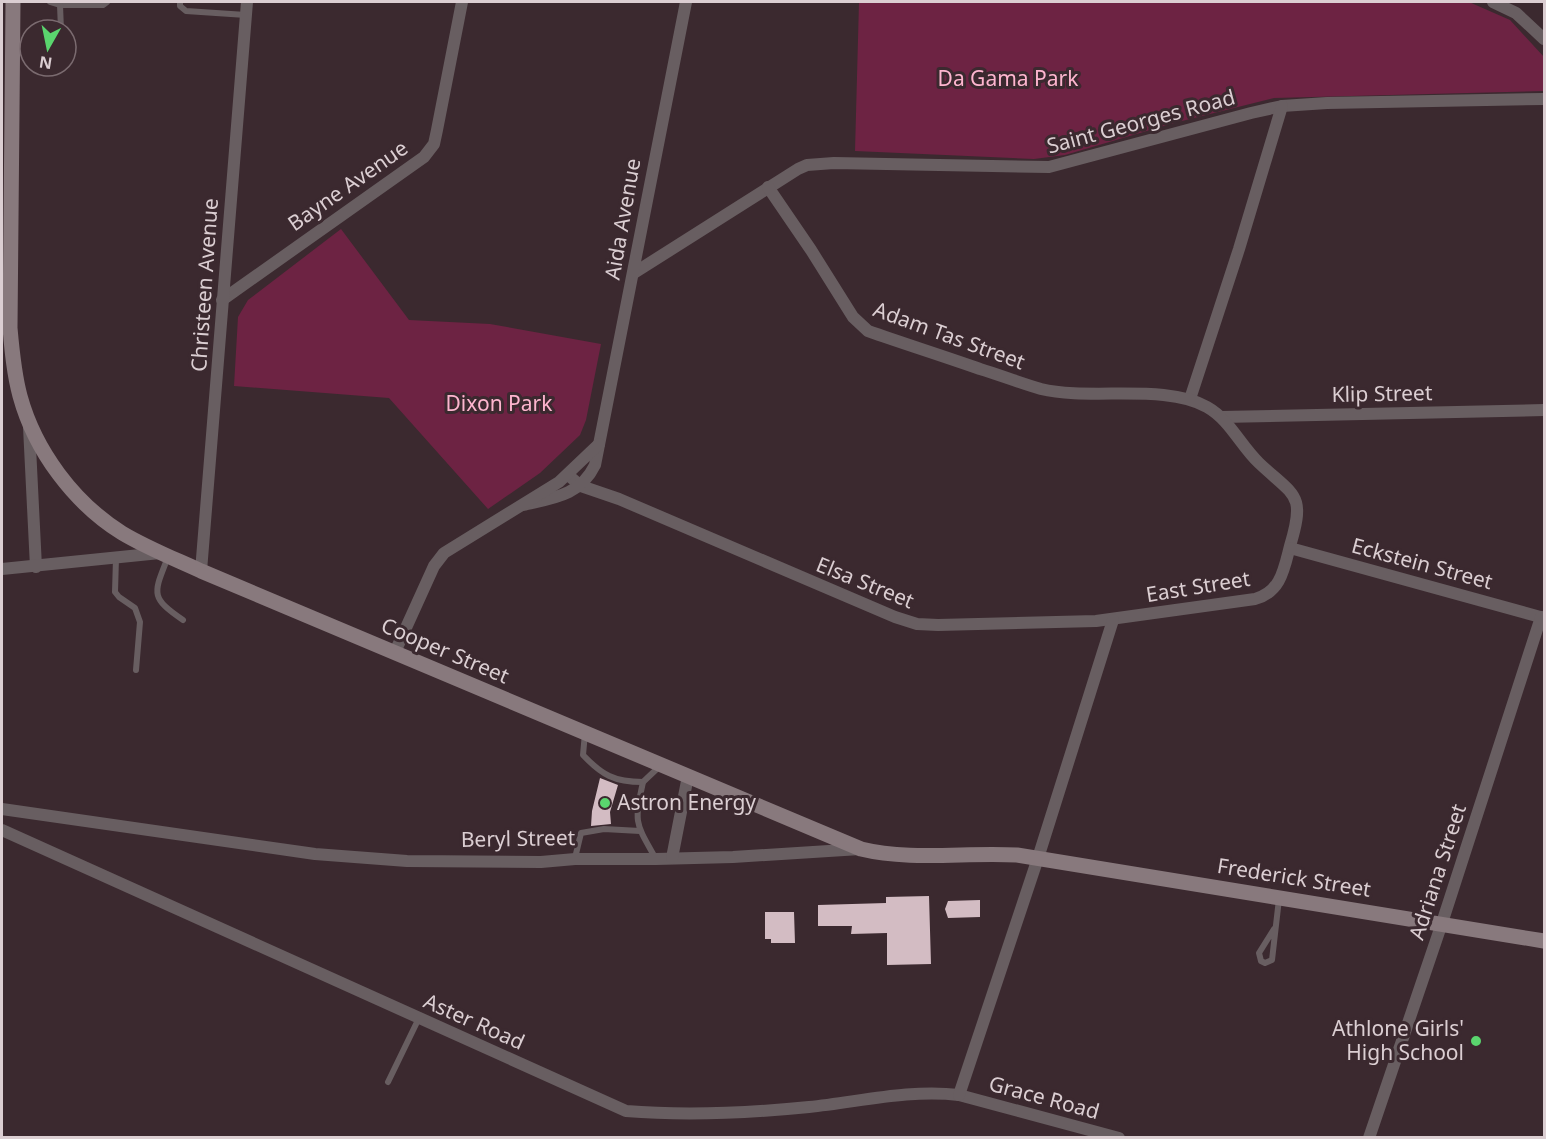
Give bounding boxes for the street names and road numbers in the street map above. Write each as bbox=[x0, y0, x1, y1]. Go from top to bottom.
street label: Saint Georges Road bbox=[1044, 82, 1238, 160]
street label: Bayne Avenue bbox=[282, 134, 413, 237]
street label: Aida Avenue bbox=[598, 156, 646, 282]
street label: Christeen Avenue bbox=[184, 197, 224, 373]
street label: Adam Tas Street bbox=[870, 295, 1029, 376]
street label: Klip Street bbox=[1331, 378, 1433, 408]
street label: Eckstein Street bbox=[1349, 531, 1496, 595]
street label: Elsa Street bbox=[812, 550, 919, 615]
street label: East Street bbox=[1144, 564, 1252, 608]
street label: Cooper Street bbox=[377, 611, 514, 690]
street label: Adriana Street bbox=[1402, 800, 1472, 943]
street label: Beryl Street bbox=[461, 823, 576, 853]
street label: Frederick Street bbox=[1215, 851, 1373, 903]
street label: Aster Road bbox=[420, 986, 529, 1056]
street label: Grace Road bbox=[986, 1069, 1103, 1125]

